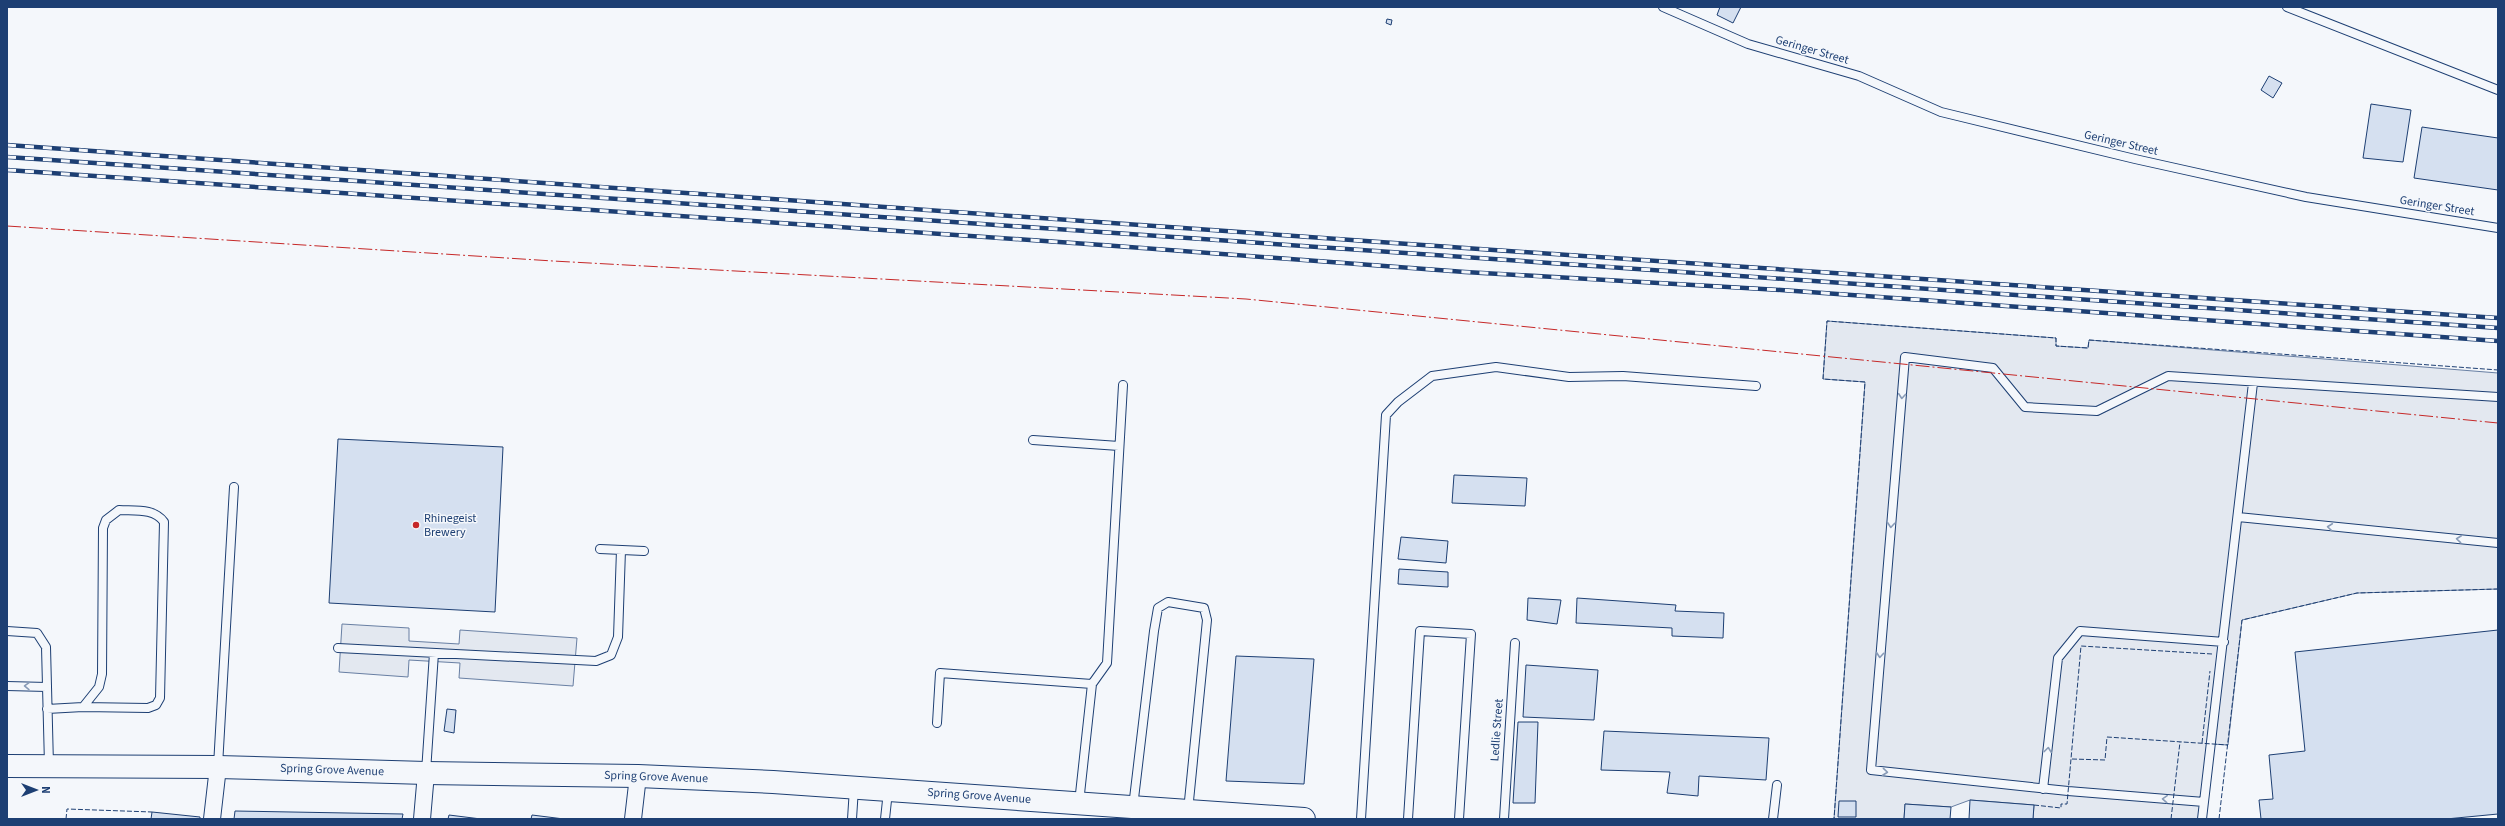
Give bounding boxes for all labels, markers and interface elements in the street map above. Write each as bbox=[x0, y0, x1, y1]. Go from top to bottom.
street label: Geringer Street bbox=[1773, 31, 1851, 69]
street label: Geringer Street bbox=[2082, 126, 2160, 160]
street label: Geringer Street bbox=[2398, 192, 2476, 220]
one-way arrow bbox=[1897, 393, 1906, 399]
place label: Rhinegeist Brewery bbox=[424, 510, 476, 541]
marker: Rhinegeist Brewery bbox=[411, 520, 421, 530]
one-way arrow bbox=[1887, 522, 1896, 528]
one-way arrow bbox=[2327, 522, 2333, 531]
one-way arrow bbox=[2456, 535, 2462, 544]
one-way arrow bbox=[1876, 652, 1885, 658]
one-way arrow bbox=[24, 682, 30, 690]
street label: Ledlie Street bbox=[1486, 698, 1508, 762]
one-way arrow bbox=[2043, 747, 2052, 753]
street label: Spring Grove Avenue bbox=[280, 760, 384, 780]
street label: Spring Grove Avenue bbox=[604, 767, 708, 787]
one-way arrow bbox=[1882, 767, 1888, 776]
north arrow bbox=[16, 770, 56, 810]
street label: Spring Grove Avenue bbox=[927, 784, 1032, 808]
text: N bbox=[38, 786, 53, 794]
one-way arrow bbox=[2162, 794, 2168, 803]

